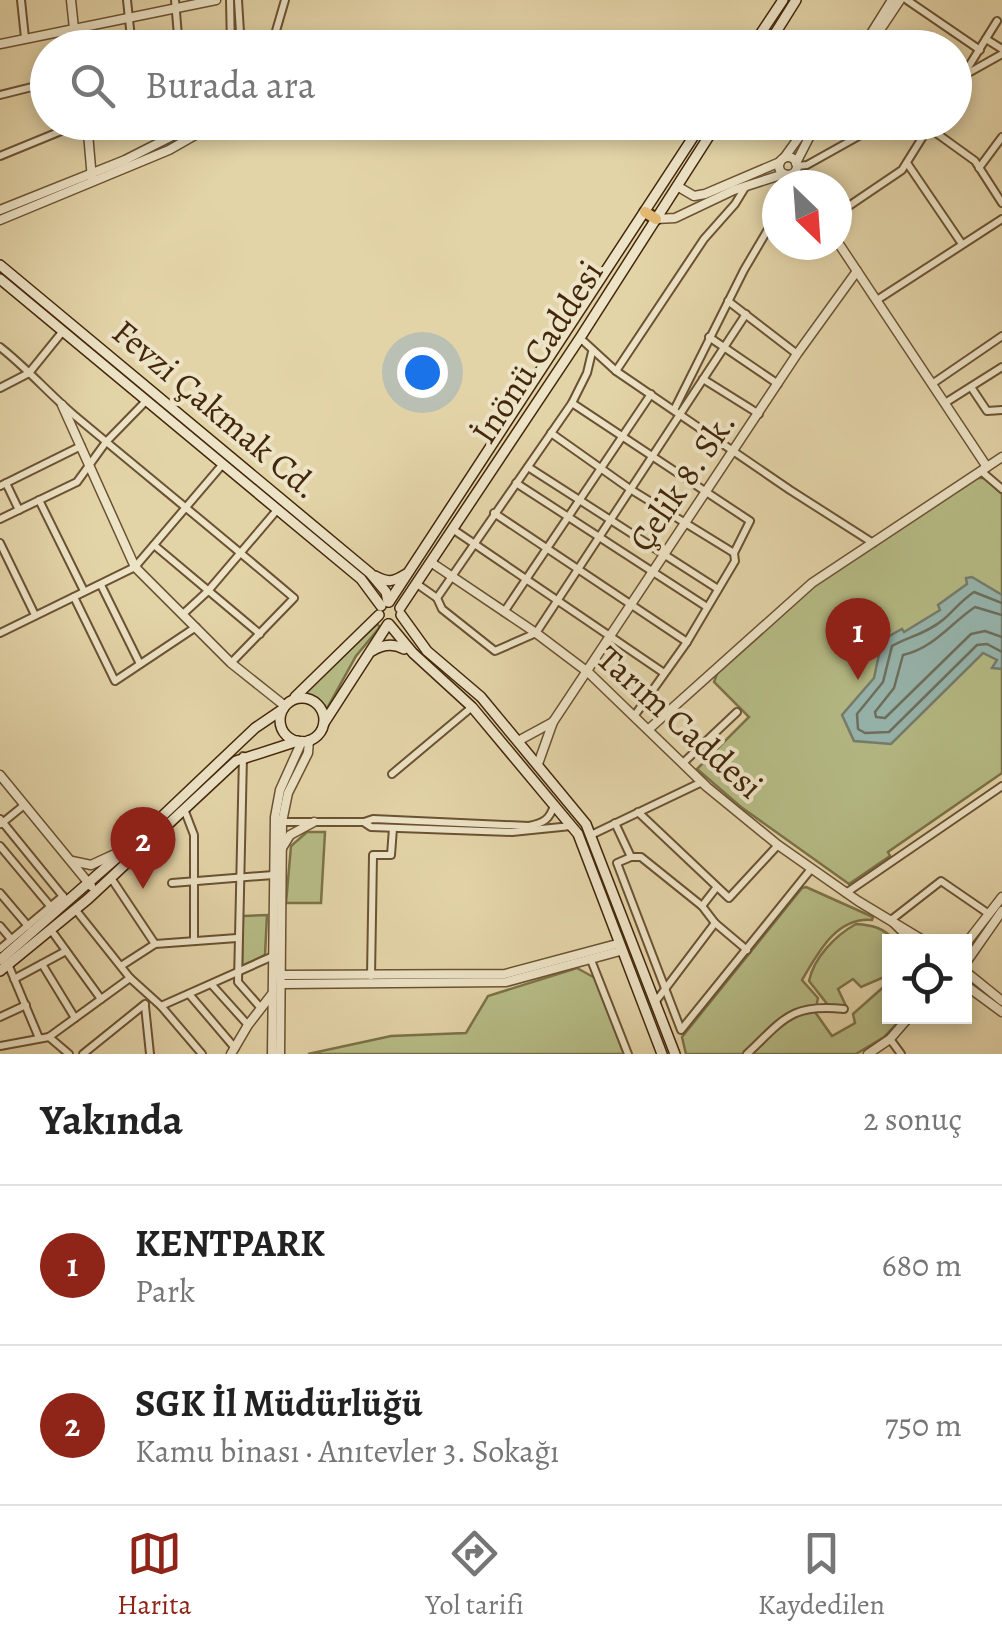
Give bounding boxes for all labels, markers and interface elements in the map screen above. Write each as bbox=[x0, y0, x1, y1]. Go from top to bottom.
search box bbox=[30, 30, 972, 140]
icon: search bbox=[65, 58, 120, 113]
text: Burada ara bbox=[145, 59, 315, 111]
north arrow bbox=[762, 170, 852, 260]
street label: İnönü Caddesi bbox=[460, 251, 614, 453]
street label: Fevzi Çakmak Cd. bbox=[102, 308, 330, 510]
your location bbox=[397, 347, 448, 398]
street label: Çelik 8. Sk. bbox=[617, 401, 747, 561]
pin: 1 bbox=[826, 598, 890, 680]
street label: Tarım Caddesi bbox=[586, 634, 774, 810]
pin: 2 bbox=[110, 806, 176, 889]
map controls bbox=[882, 934, 972, 1024]
button: locate bbox=[882, 934, 972, 1024]
text: Yakında bbox=[40, 1091, 183, 1148]
text: 2 sonuç bbox=[863, 1097, 962, 1141]
text: KENTPARK bbox=[135, 1217, 325, 1269]
text: 1 bbox=[67, 1243, 78, 1287]
text: 680 m bbox=[882, 1243, 962, 1287]
text: Park bbox=[135, 1269, 195, 1313]
text: SGK İl Müdürlüğü bbox=[135, 1377, 423, 1429]
text: 2 bbox=[65, 1403, 80, 1447]
text: 750 m bbox=[885, 1403, 962, 1447]
text: Kamu binası · Anıtevler 3. Sokağı bbox=[135, 1429, 559, 1473]
tab: Harita bbox=[117, 1526, 192, 1624]
tab: Yol tarifi bbox=[426, 1526, 524, 1624]
tab: Kaydedilen bbox=[758, 1526, 885, 1624]

